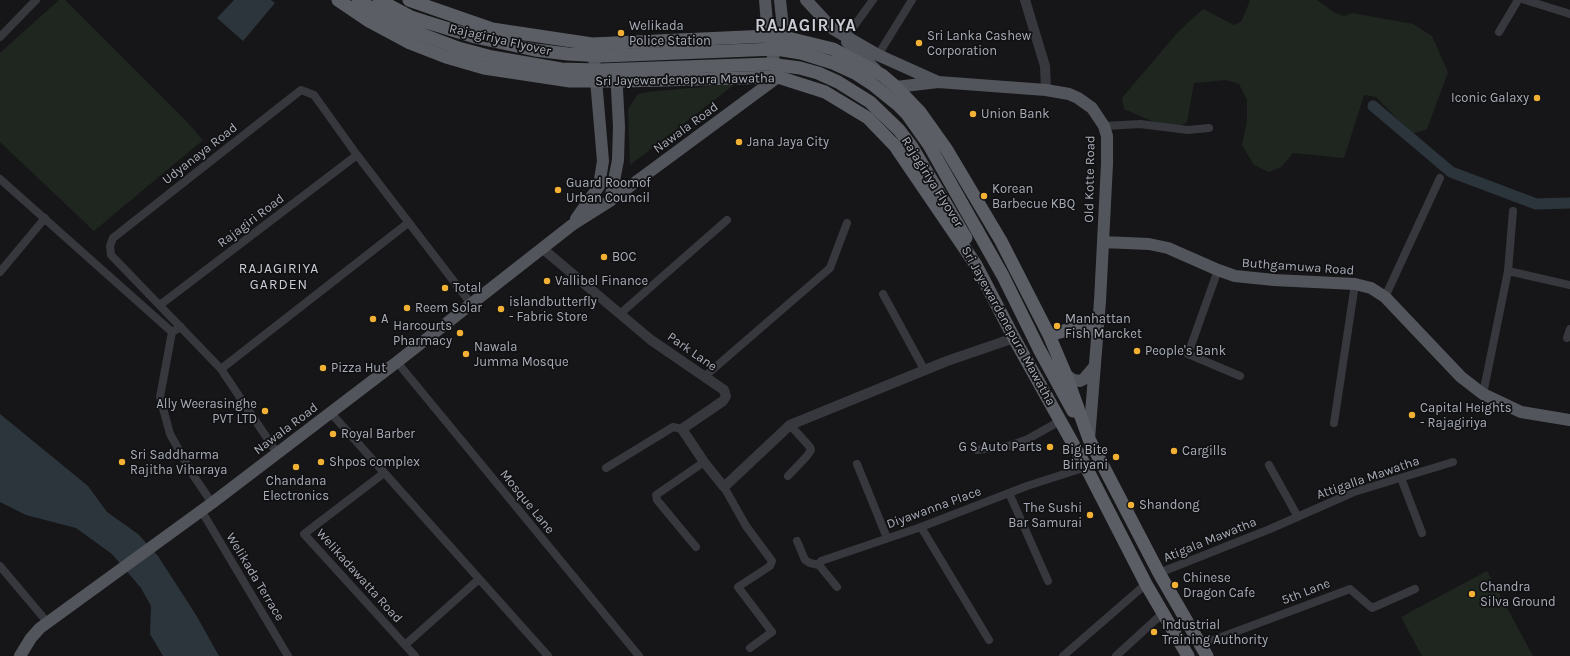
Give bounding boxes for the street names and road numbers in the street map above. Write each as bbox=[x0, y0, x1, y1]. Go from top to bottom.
street label: Rajagiriya Flyover bbox=[448, 21, 552, 59]
street label: Sri Jayewardenepura Mawatha bbox=[595, 71, 775, 89]
street label: Nawala Road bbox=[650, 99, 722, 157]
street label: Udyanaya Road bbox=[159, 120, 241, 188]
street label: Rajagiriya Flyover bbox=[898, 134, 966, 230]
street label: Old Kotte Road bbox=[1081, 135, 1099, 223]
street label: Rajagiri Road bbox=[215, 191, 287, 251]
street label: Sri Jayewardenepura Mawatha bbox=[958, 244, 1058, 408]
street label: Buthgamuwa Road bbox=[1241, 255, 1355, 279]
street label: Park Lane bbox=[664, 329, 720, 375]
street label: Nawala Road bbox=[251, 400, 321, 458]
street label: Attigalla Mawatha bbox=[1315, 453, 1421, 503]
street label: Mosque Lane bbox=[496, 467, 558, 537]
street label: Diyawanna Place bbox=[885, 484, 983, 532]
street label: Atigala Mawatha bbox=[1161, 514, 1259, 566]
street label: Welikadawatta Road bbox=[313, 526, 405, 626]
street label: Welikada Terrace bbox=[223, 530, 287, 624]
street label: 5th Lane bbox=[1279, 576, 1333, 608]

